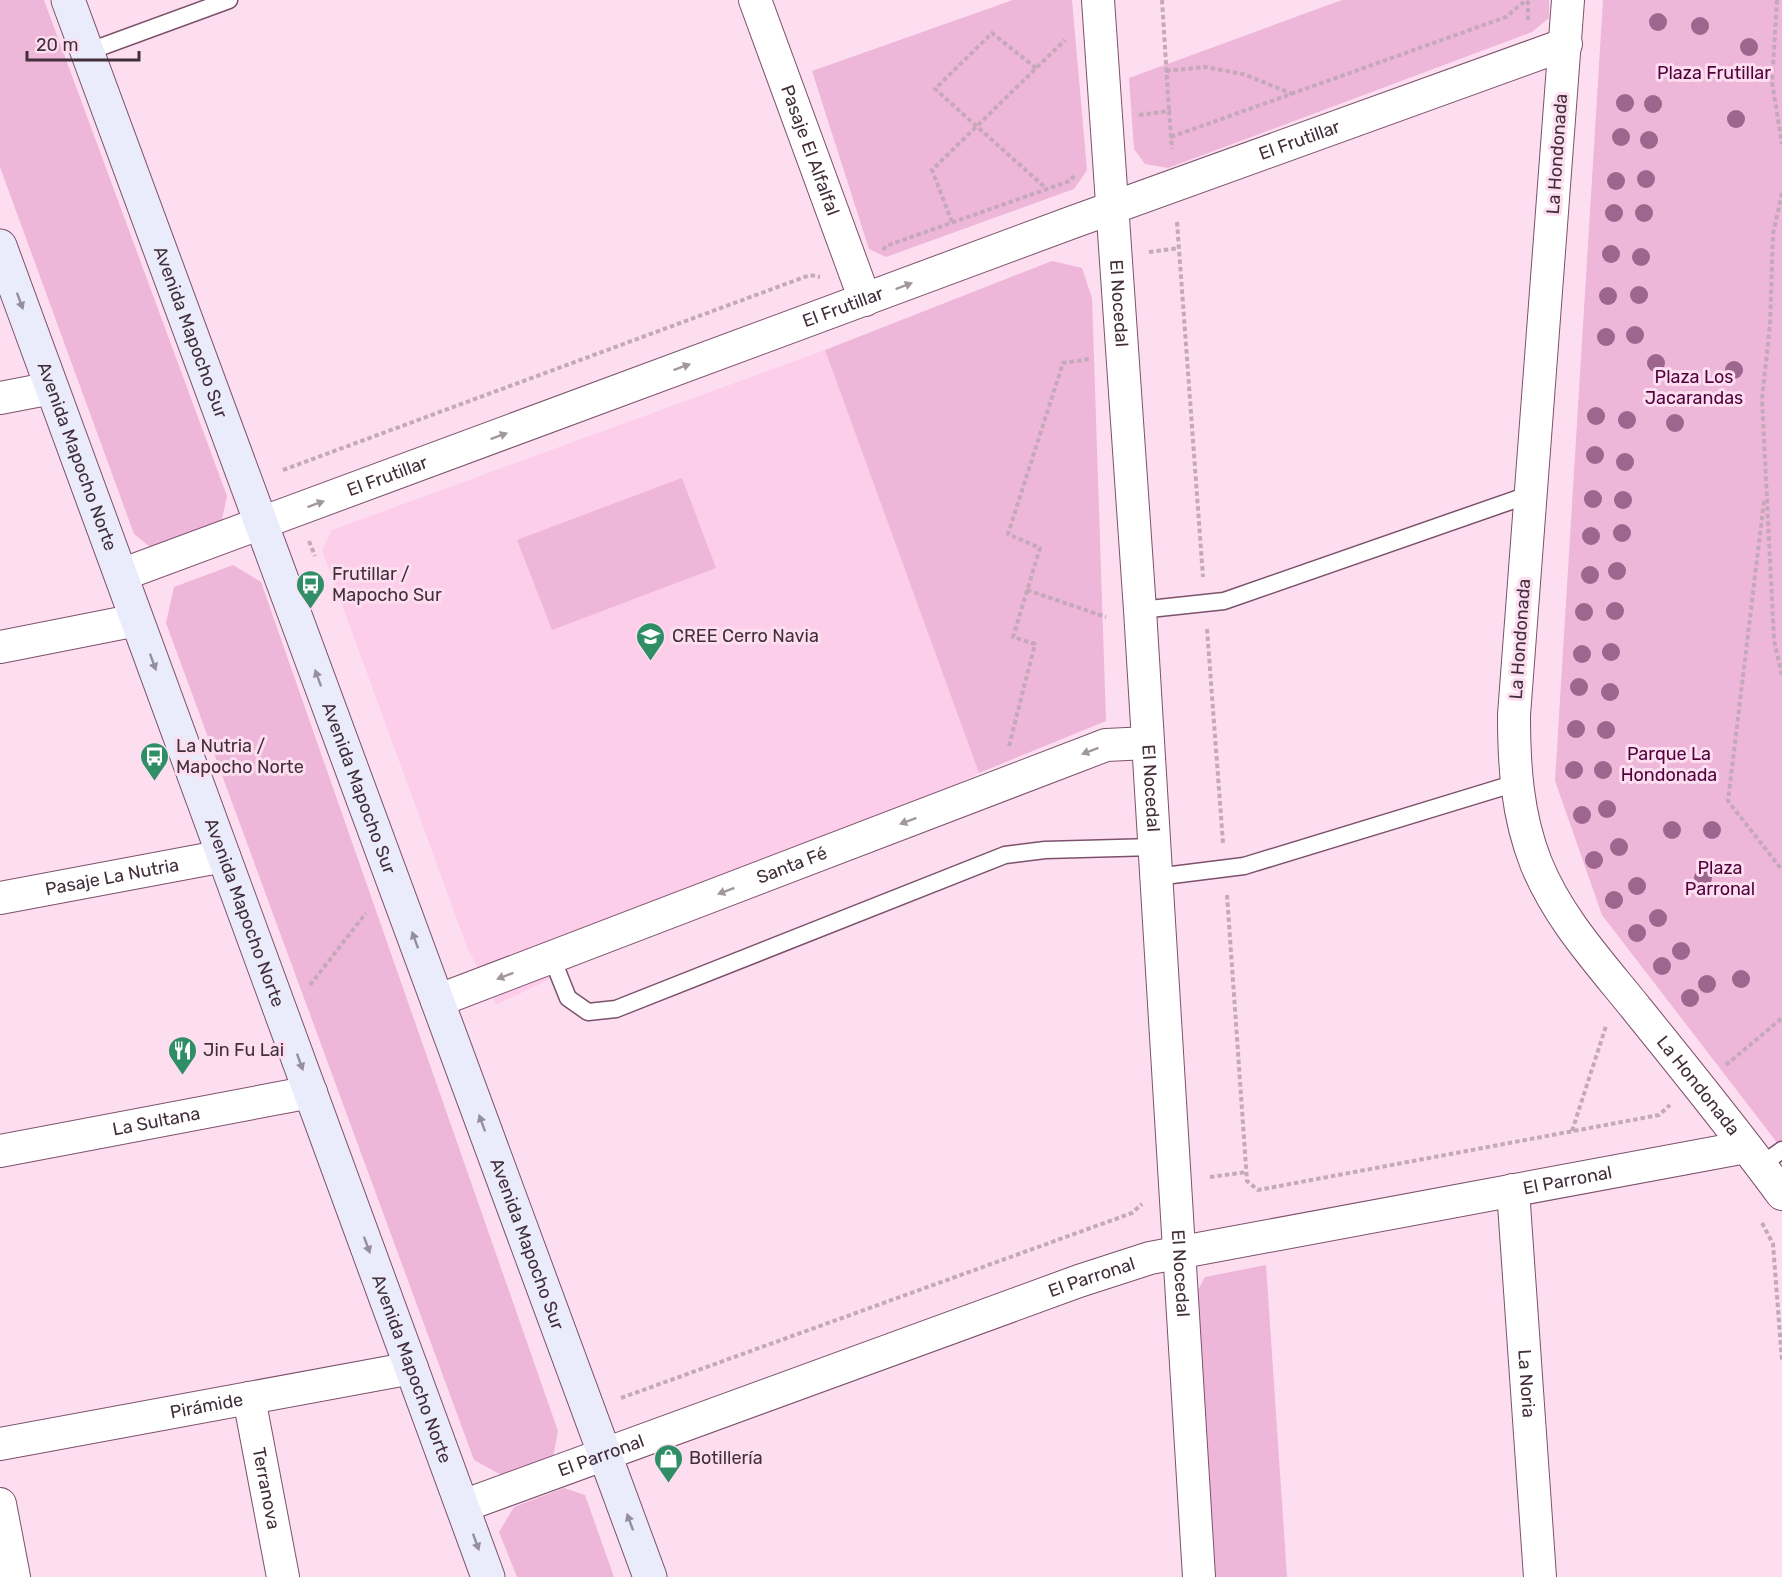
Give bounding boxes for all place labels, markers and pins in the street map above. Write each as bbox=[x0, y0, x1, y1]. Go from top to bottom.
place label: Frutillar / Mapocho Sur bbox=[332, 563, 442, 606]
bus stop icon: Frutillar / Mapocho Sur bbox=[295, 568, 327, 610]
school or university icon: CREE Cerro Navia bbox=[635, 620, 667, 662]
place label: CREE Cerro Navia bbox=[672, 625, 819, 647]
place label: La Nutria / Mapocho Norte bbox=[176, 735, 304, 778]
bus stop icon: La Nutria / Mapocho Norte bbox=[139, 740, 171, 782]
restaurant icon: Jin Fu Lai bbox=[166, 1034, 198, 1076]
place label: Jin Fu Lai bbox=[203, 1039, 284, 1061]
shop icon: Botillería bbox=[652, 1442, 684, 1484]
place label: Botillería bbox=[689, 1447, 763, 1469]

